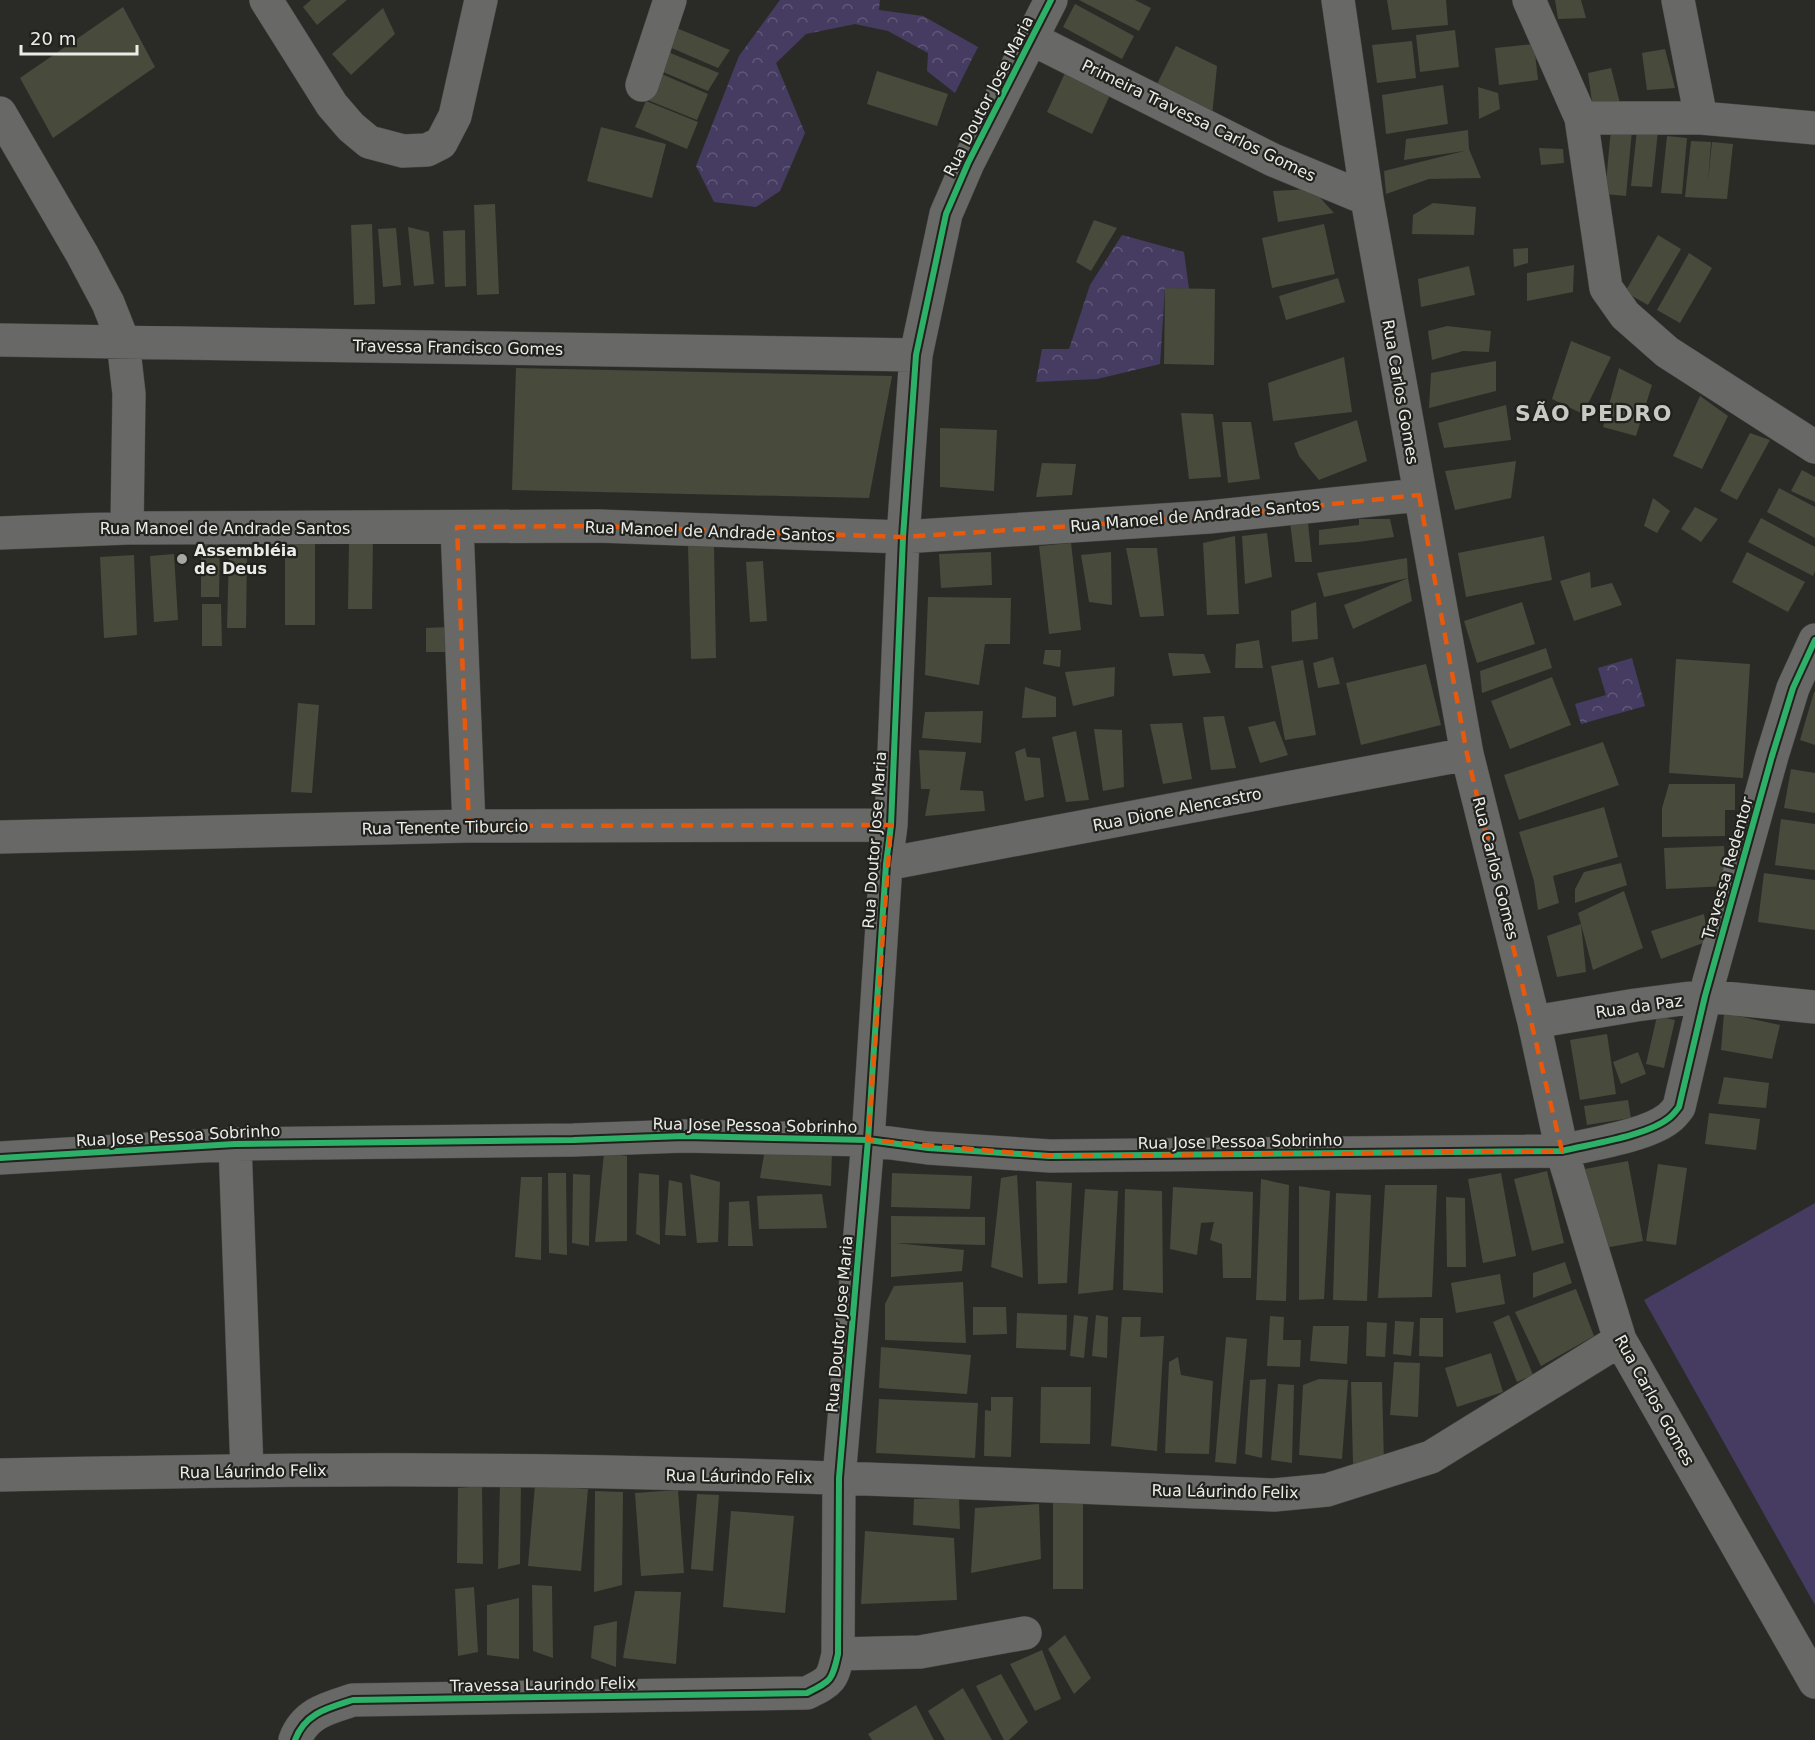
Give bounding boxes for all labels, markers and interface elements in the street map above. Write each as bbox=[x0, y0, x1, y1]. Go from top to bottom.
street label: Rua Doutor Jose Maria bbox=[940, 13, 1037, 180]
scale bar bbox=[21, 18, 136, 56]
text: 20 m bbox=[30, 28, 76, 49]
street label: Primeira Travessa Carlos Gomes bbox=[1079, 55, 1319, 185]
street label: Rua Carlos Gomes bbox=[1378, 318, 1423, 466]
street label: Travessa Francisco Gomes bbox=[352, 336, 563, 359]
district label: SÃO PEDRO bbox=[1515, 401, 1673, 426]
street label: Rua Manoel de Andrade Santos bbox=[1069, 495, 1321, 536]
street label: Rua Manoel de Andrade Santos bbox=[584, 518, 836, 545]
street label: Rua Manoel de Andrade Santos bbox=[100, 519, 350, 538]
place label: Assembléia de Deus bbox=[194, 541, 297, 578]
marker: Assembléia de Deus bbox=[175, 552, 189, 566]
street label: Rua Doutor Jose Maria bbox=[859, 751, 890, 929]
street label: Rua Dione Alencastro bbox=[1091, 784, 1263, 835]
street label: Travessa Redentor bbox=[1698, 794, 1757, 943]
street label: Rua Carlos Gomes bbox=[1469, 795, 1522, 942]
street label: Rua Tenente Tiburcio bbox=[361, 817, 529, 838]
street label: Rua da Paz bbox=[1594, 991, 1684, 1022]
street label: Rua Jose Pessoa Sobrinho bbox=[653, 1114, 857, 1137]
street label: Rua Jose Pessoa Sobrinho bbox=[75, 1121, 281, 1150]
street label: Rua Jose Pessoa Sobrinho bbox=[1138, 1130, 1342, 1153]
street label: Rua Doutor Jose Maria bbox=[822, 1235, 857, 1413]
street label: Rua Carlos Gomes bbox=[1611, 1332, 1698, 1469]
street label: Rua Láurindo Felix bbox=[179, 1461, 327, 1482]
street label: Rua Láurindo Felix bbox=[665, 1466, 813, 1487]
street label: Rua Láurindo Felix bbox=[1151, 1481, 1299, 1502]
street label: Travessa Laurindo Felix bbox=[449, 1673, 636, 1696]

